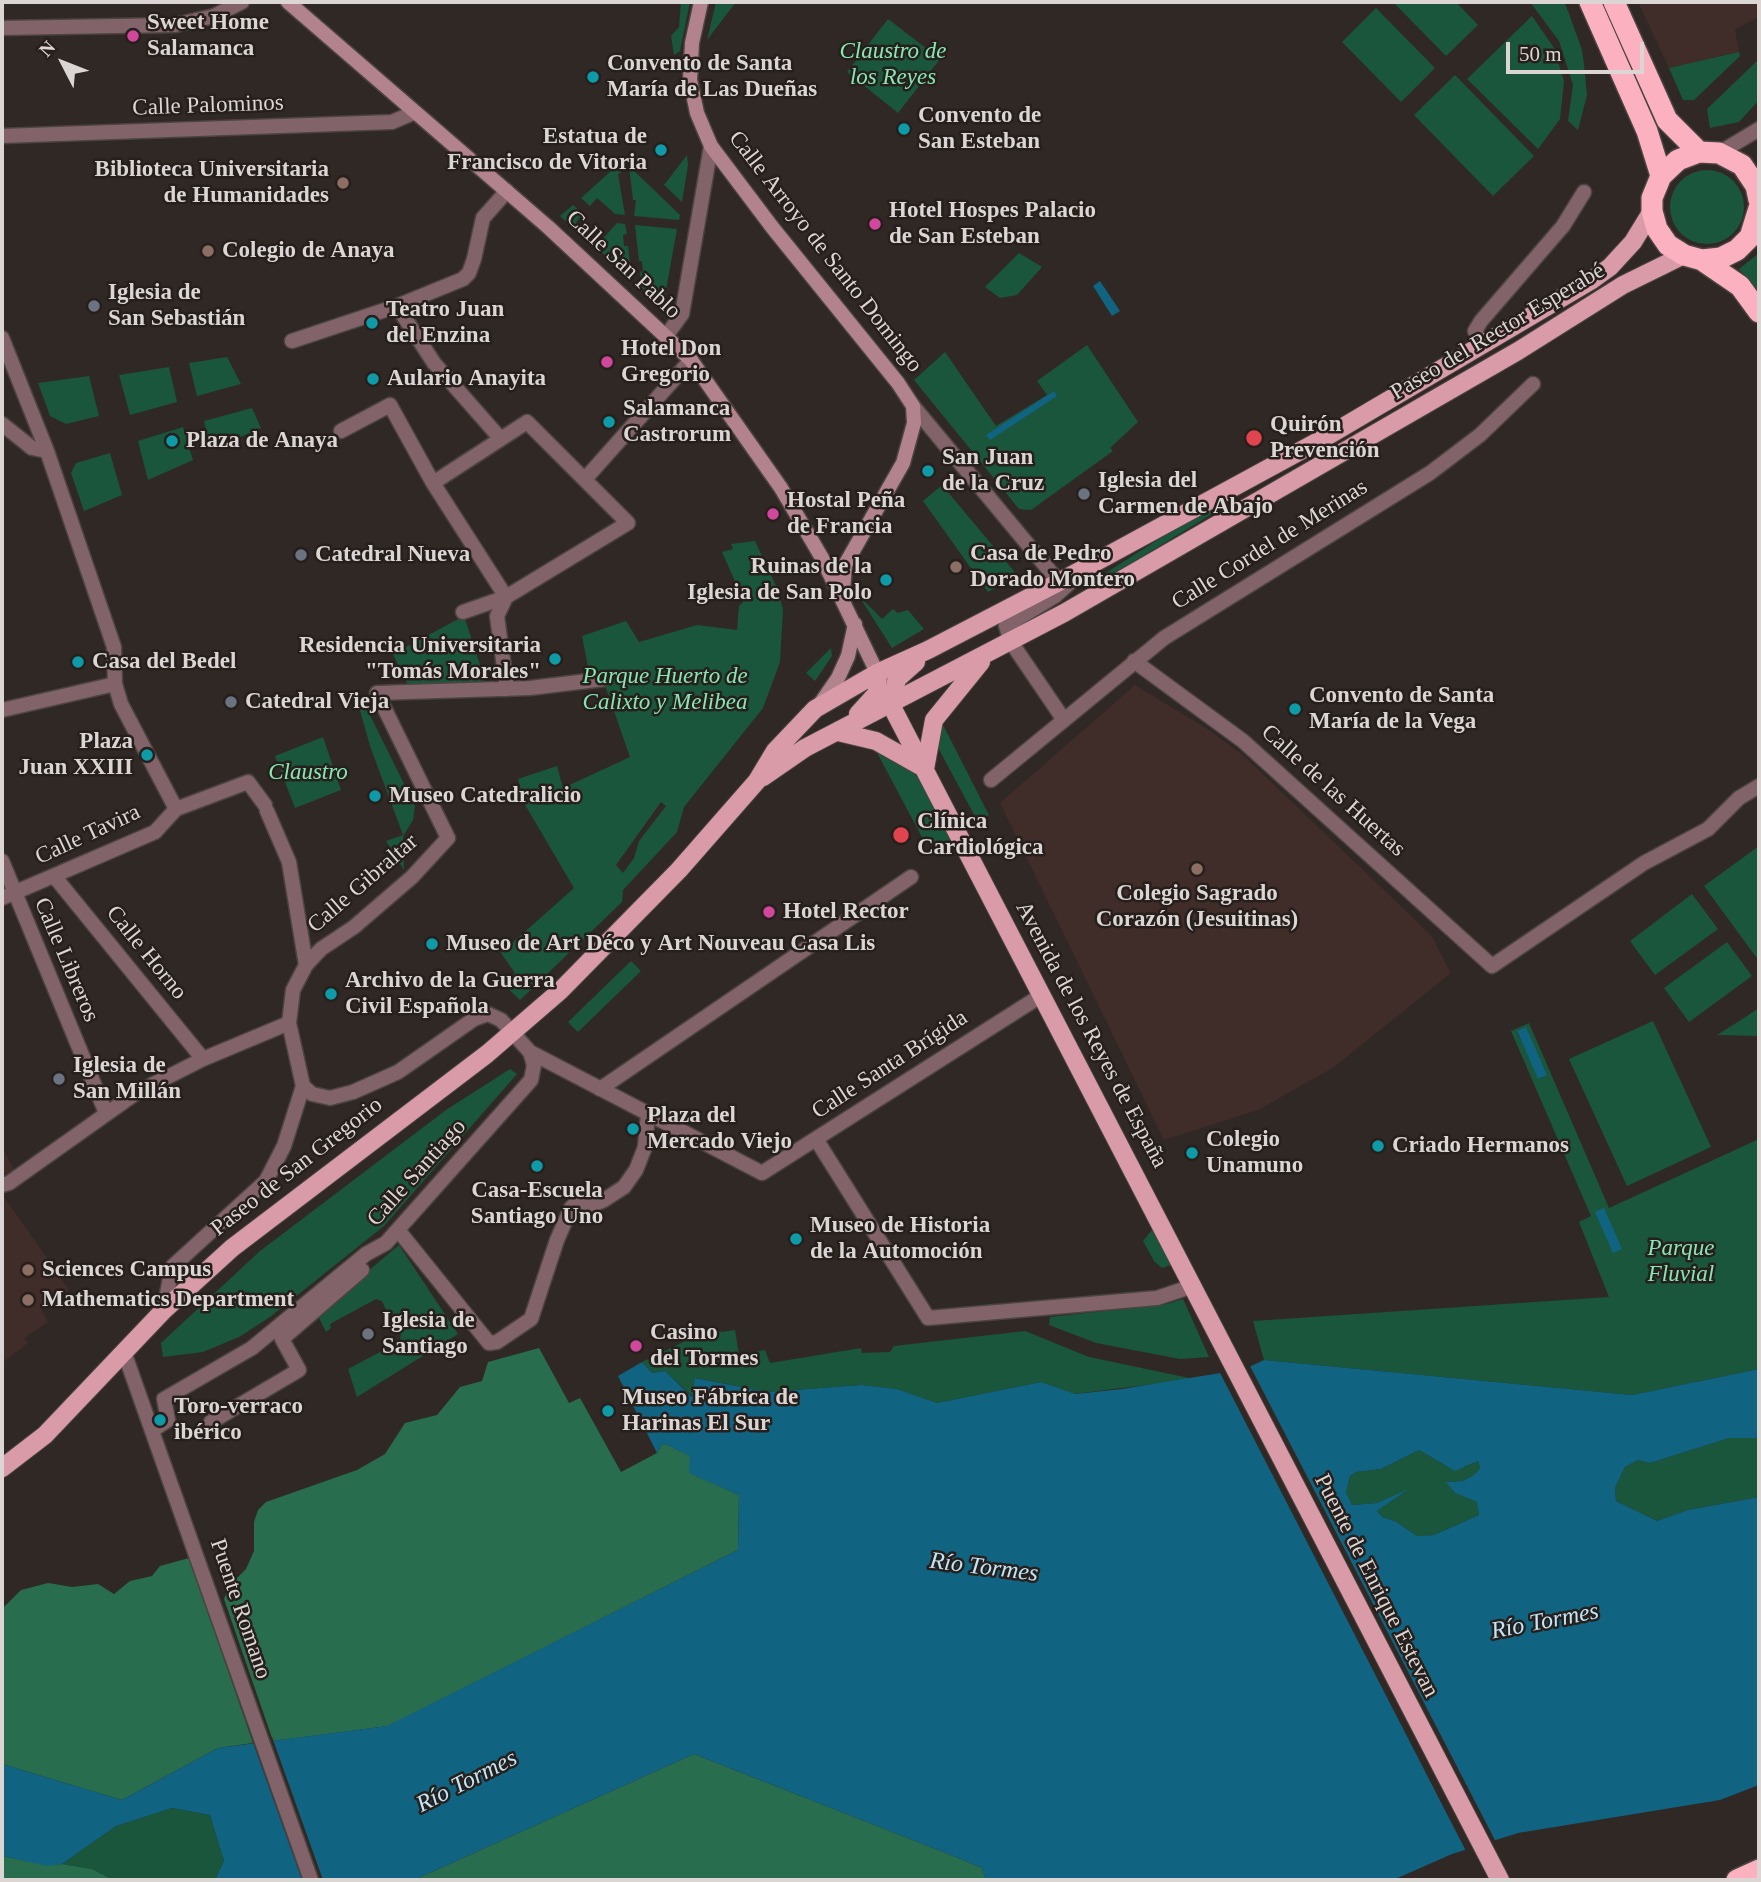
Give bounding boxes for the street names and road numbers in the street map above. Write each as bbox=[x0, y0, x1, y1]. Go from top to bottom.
street label: Calle Palominos bbox=[132, 90, 284, 122]
street label: Calle Arroyo de Santo Domingo bbox=[722, 126, 928, 378]
street label: Calle San Pablo bbox=[560, 205, 686, 325]
street label: Paseo del Rector Esperabé bbox=[1386, 257, 1610, 407]
street label: Calle Cordel de Merinas bbox=[1167, 474, 1373, 616]
street label: Calle de las Huertas bbox=[1255, 719, 1411, 863]
street label: Calle Tavira bbox=[31, 799, 145, 871]
street label: Calle Gibraltar bbox=[302, 829, 424, 939]
street label: Calle Libreros bbox=[27, 894, 105, 1026]
street label: Avenida de los Reyes de España bbox=[1009, 897, 1173, 1173]
street label: Calle Horno bbox=[100, 900, 192, 1006]
street label: Calle Santa Brígida bbox=[807, 1004, 973, 1126]
street label: Paseo de San Gregorio bbox=[206, 1091, 388, 1243]
street label: Calle Santiago bbox=[362, 1114, 472, 1232]
street label: Puente de Enrique Estevan bbox=[1308, 1470, 1444, 1702]
street label: Puente Romano bbox=[203, 1535, 277, 1683]

